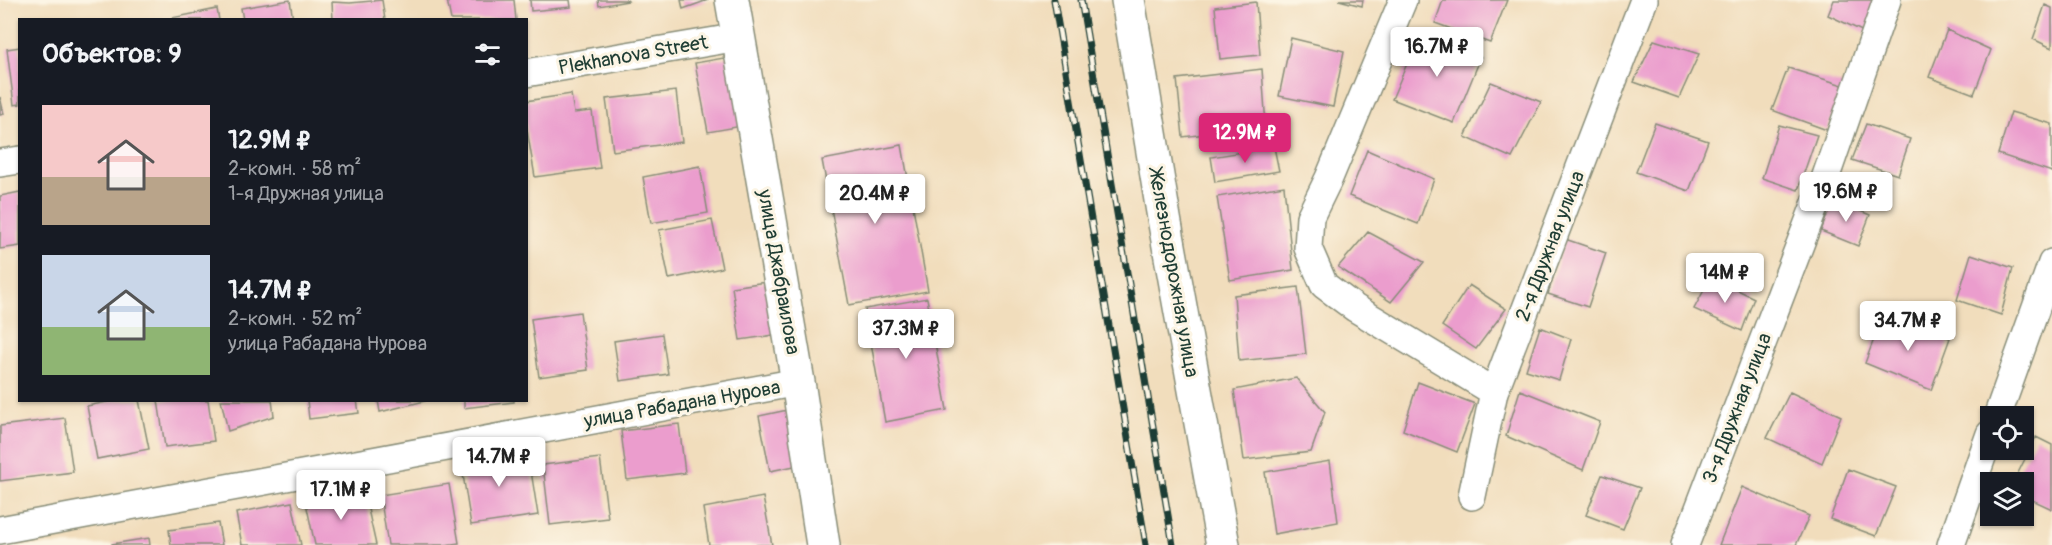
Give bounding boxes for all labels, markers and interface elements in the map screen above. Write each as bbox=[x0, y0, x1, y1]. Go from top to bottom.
pin: 16.7M ₽ bbox=[1382, 27, 1492, 78]
street label: Plekhanova Street bbox=[556, 29, 711, 80]
text: 16.7M ₽ bbox=[1404, 34, 1470, 59]
text: Объектов: 9 bbox=[42, 38, 182, 70]
icon: filters bbox=[471, 38, 504, 71]
pin: 12.9M ₽ bbox=[1190, 113, 1300, 164]
text: 12.9M ₽ bbox=[1213, 120, 1277, 145]
text: 12.9M ₽ bbox=[228, 124, 312, 156]
icon: home bbox=[90, 129, 162, 201]
text: 2-комн. · 58 m² bbox=[228, 156, 361, 181]
street label: Железнодорожная улица bbox=[1143, 164, 1205, 379]
street label: 2-я Дружная улица bbox=[1510, 167, 1590, 325]
pin: 19.6M ₽ bbox=[1791, 172, 1901, 223]
pin: 20.4M ₽ bbox=[820, 174, 930, 225]
text: 19.6M ₽ bbox=[1814, 179, 1878, 204]
text: 1-я Дружная улица bbox=[228, 181, 384, 206]
text: 20.4M ₽ bbox=[839, 181, 911, 206]
street label: улица Джабраилова bbox=[752, 187, 806, 356]
pin: 14M ₽ bbox=[1683, 253, 1767, 304]
text: 14M ₽ bbox=[1700, 260, 1750, 285]
text: 14.7M ₽ bbox=[228, 274, 313, 306]
icon: home bbox=[90, 279, 162, 351]
pin: 34.7M ₽ bbox=[1853, 301, 1963, 352]
text: 2-комн. · 52 m² bbox=[228, 306, 362, 331]
text: 34.7M ₽ bbox=[1874, 308, 1942, 333]
pin: 37.3M ₽ bbox=[851, 309, 961, 360]
text: 37.3M ₽ bbox=[872, 316, 940, 341]
street label: 3-я Дружная улица bbox=[1697, 329, 1777, 487]
text: улица Рабадана Нурова bbox=[228, 331, 427, 356]
street label: улица Рабадана Нурова bbox=[581, 374, 782, 434]
map controls bbox=[1980, 406, 2034, 526]
button: locate bbox=[1980, 406, 2034, 460]
pin: 14.7M ₽ bbox=[444, 437, 554, 488]
text: 14.7M ₽ bbox=[466, 444, 532, 469]
pin: 17.1M ₽ bbox=[286, 470, 396, 521]
button: layers bbox=[1980, 472, 2034, 526]
text: 17.1M ₽ bbox=[310, 477, 372, 502]

